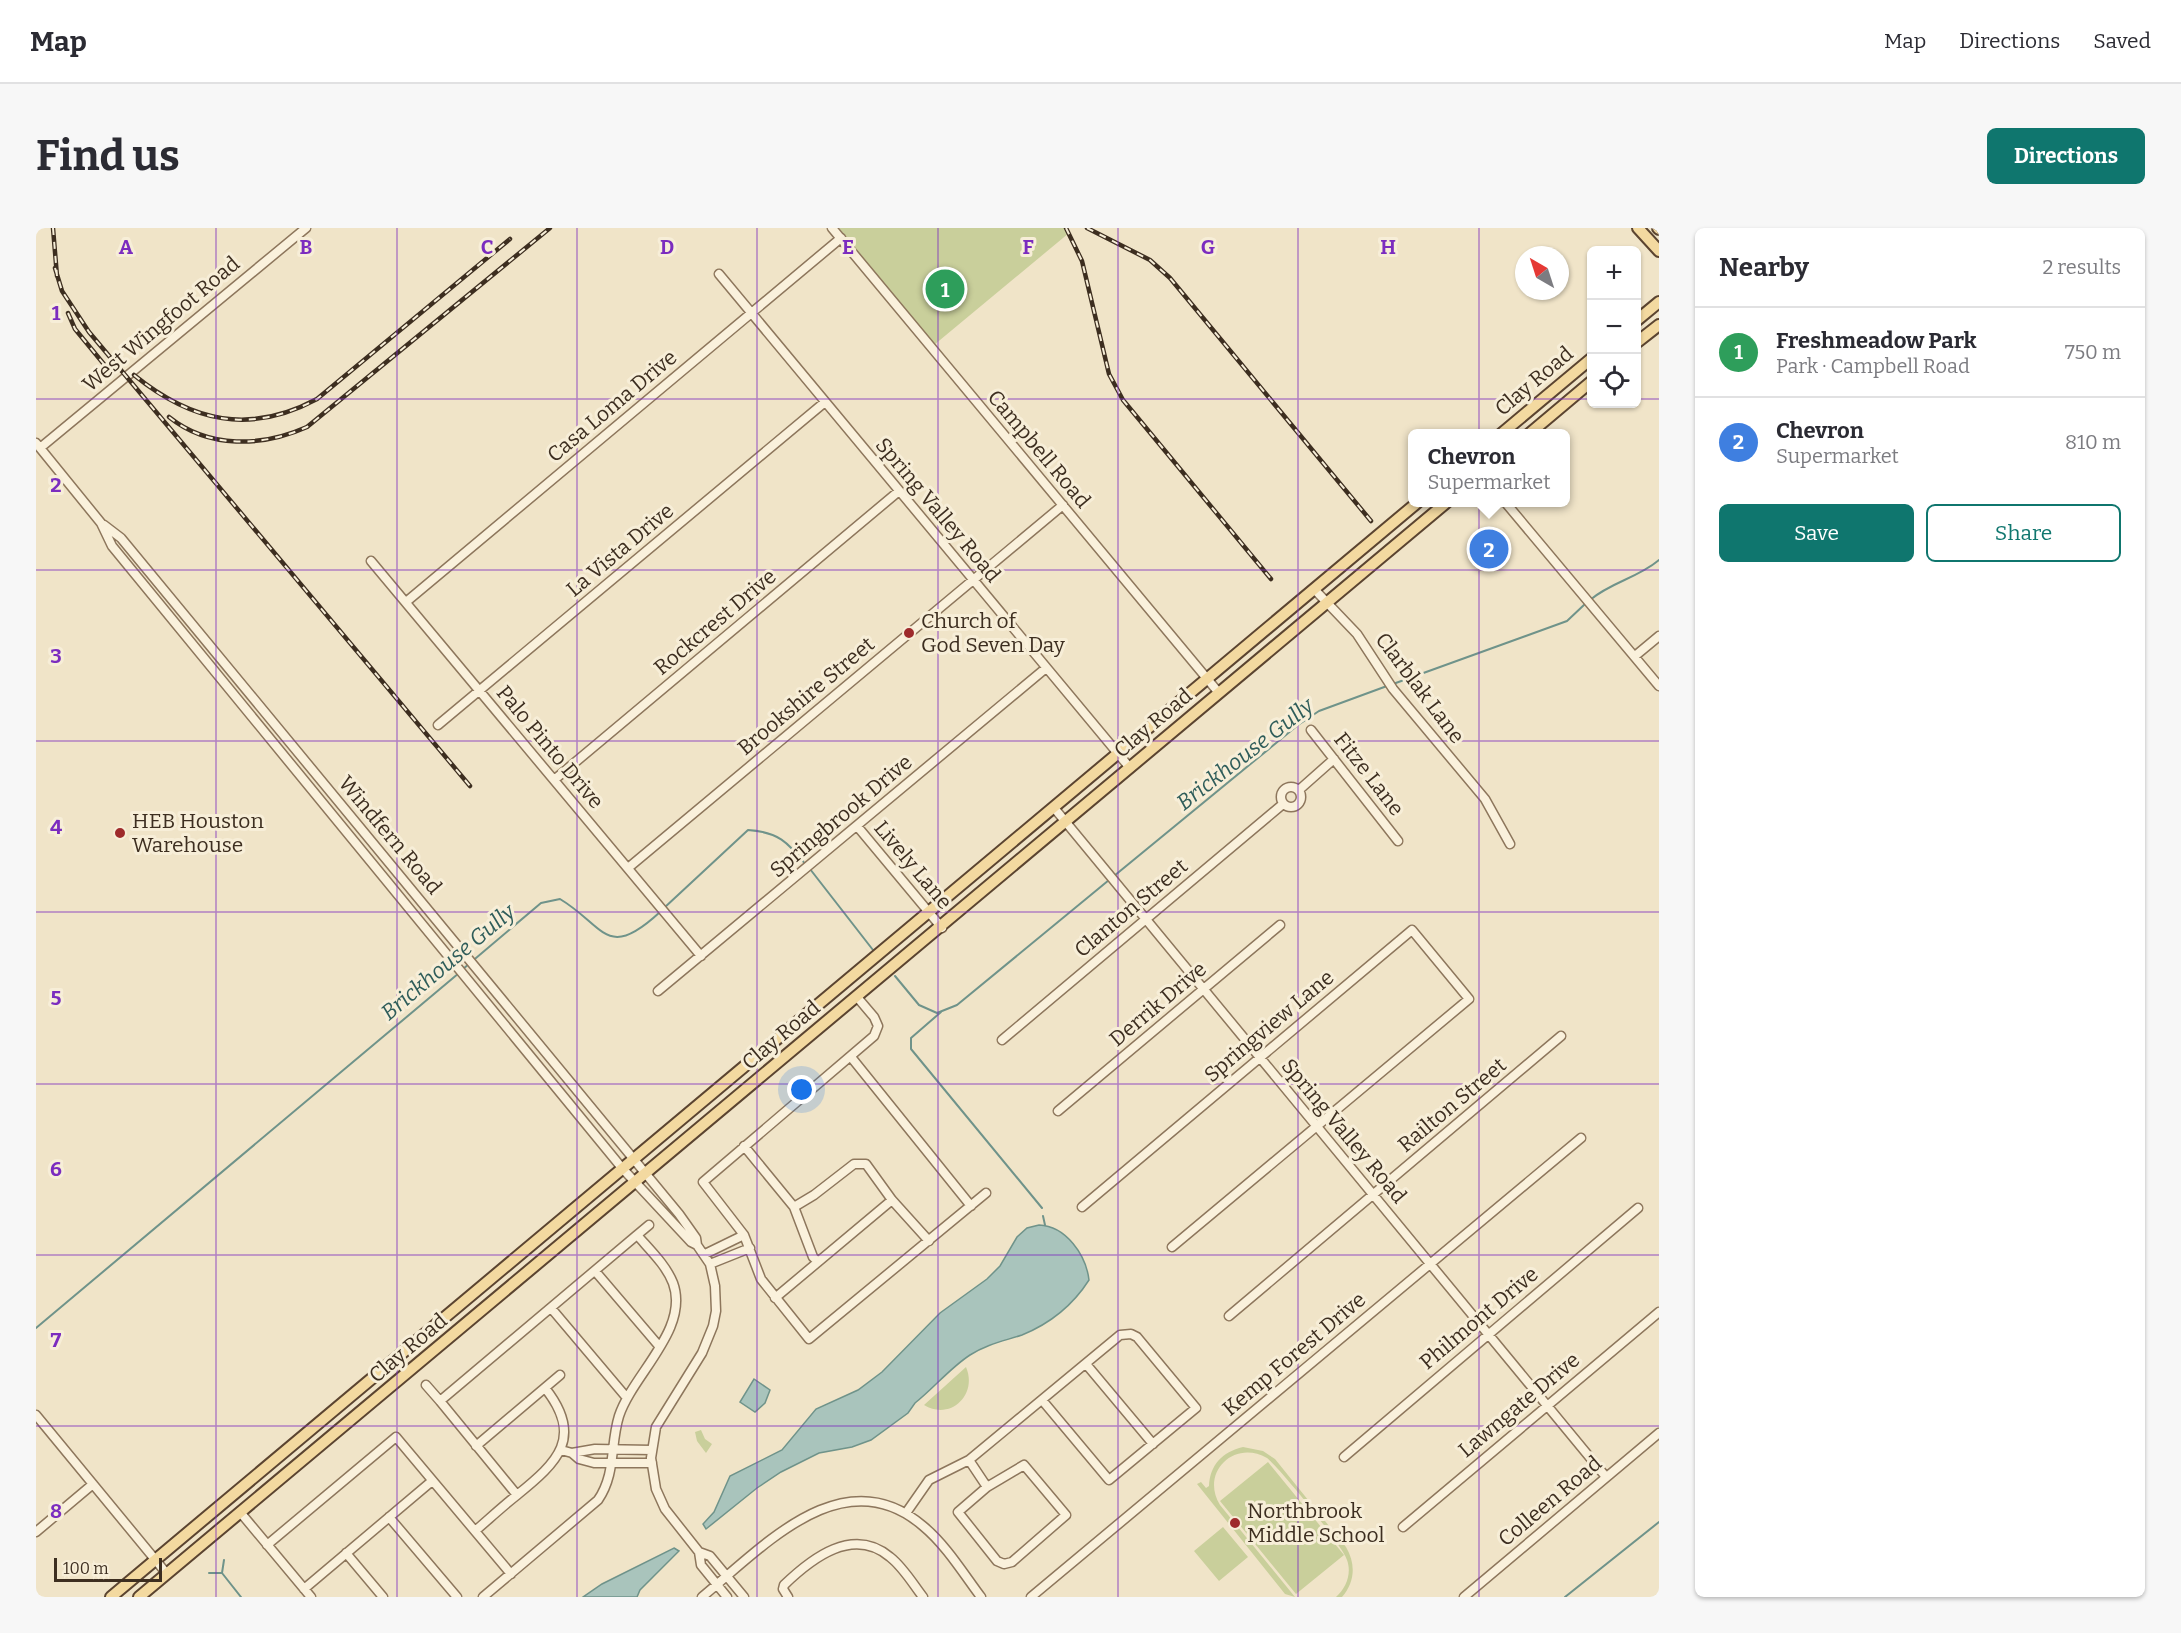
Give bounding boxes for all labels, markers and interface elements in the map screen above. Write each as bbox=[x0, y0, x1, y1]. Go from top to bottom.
text: Map bbox=[30, 25, 87, 58]
text: Map bbox=[1884, 28, 1926, 54]
text: Directions bbox=[1959, 28, 2060, 54]
text: Saved bbox=[2093, 28, 2151, 54]
button: Directions bbox=[1987, 128, 2145, 184]
text: Find us bbox=[36, 131, 180, 181]
text: A bbox=[119, 235, 134, 259]
text: B bbox=[300, 235, 313, 259]
text: C bbox=[481, 235, 493, 259]
text: D bbox=[660, 235, 674, 259]
text: E bbox=[842, 235, 854, 259]
text: F bbox=[1022, 235, 1034, 259]
text: G bbox=[1201, 235, 1215, 259]
text: H bbox=[1380, 235, 1396, 259]
north arrow bbox=[1515, 246, 1569, 300]
map controls bbox=[1587, 246, 1641, 408]
button: + bbox=[1587, 246, 1641, 300]
street label: West Wingfoot Road bbox=[77, 251, 245, 397]
text: Nearby bbox=[1719, 252, 1809, 283]
text: 2 results bbox=[2042, 255, 2121, 279]
pin: 1 bbox=[926, 266, 964, 312]
button: − bbox=[1587, 300, 1641, 354]
text: 1 bbox=[52, 301, 61, 325]
text: Freshmeadow Park bbox=[1776, 327, 1977, 354]
text: 1 bbox=[1734, 340, 1743, 364]
text: 750 m bbox=[2065, 340, 2121, 364]
street label: Clay Road bbox=[1490, 341, 1578, 421]
street label: Casa Loma Drive bbox=[542, 344, 682, 468]
button: locate bbox=[1587, 354, 1641, 408]
text: Park · Campbell Road bbox=[1776, 354, 1970, 378]
street label: Campbell Road bbox=[982, 385, 1096, 513]
text: Chevron bbox=[1776, 417, 1864, 444]
popup bbox=[1408, 429, 1570, 507]
text: 2 bbox=[1733, 430, 1744, 454]
text: 810 m bbox=[2065, 430, 2121, 454]
street label: Spring Valley Road bbox=[870, 432, 1006, 588]
text: Chevron bbox=[1428, 443, 1516, 470]
text: Supermarket bbox=[1776, 444, 1899, 468]
text: Supermarket bbox=[1428, 470, 1550, 494]
text: 2 bbox=[50, 473, 62, 497]
street label: La Vista Drive bbox=[561, 498, 679, 602]
button: Save bbox=[1719, 504, 1914, 562]
button: Share bbox=[1926, 504, 2121, 562]
pin: 2 bbox=[1470, 526, 1508, 572]
street label: Rockcrest Drive bbox=[649, 563, 781, 681]
place label: Church of God Seven Day bbox=[921, 608, 1066, 658]
marker: Church of God Seven Day bbox=[902, 626, 916, 640]
street label: Clarblak Lane bbox=[1370, 627, 1470, 749]
street label: Brookshire Street bbox=[732, 631, 880, 761]
text: 3 bbox=[50, 644, 62, 668]
street label: Palo Pinto Drive bbox=[491, 680, 609, 814]
street label: Clay Road bbox=[1109, 683, 1197, 763]
water label: Brickhouse Gully bbox=[1171, 691, 1320, 816]
street label: Fitze Lane bbox=[1328, 727, 1410, 821]
street label: Springbrook Drive bbox=[765, 749, 917, 883]
street label: Windfern Road bbox=[333, 770, 447, 900]
place label: HEB Houston Warehouse bbox=[132, 808, 264, 858]
text: 4 bbox=[50, 815, 62, 839]
street label: Lively Lane bbox=[868, 815, 958, 915]
marker: HEB Houston Warehouse bbox=[113, 826, 127, 840]
street label: Clanton Street bbox=[1069, 853, 1193, 963]
water label: Brickhouse Gully bbox=[376, 897, 522, 1026]
street label: Derrik Drive bbox=[1104, 956, 1212, 1052]
street label: Springview Lane bbox=[1199, 964, 1339, 1088]
text: 5 bbox=[51, 986, 62, 1010]
street label: Clay Road bbox=[737, 995, 825, 1075]
street label: Railton Street bbox=[1393, 1052, 1512, 1158]
street label: Spring Valley Road bbox=[1276, 1053, 1412, 1209]
your location bbox=[787, 1075, 816, 1104]
text: 6 bbox=[50, 1157, 62, 1181]
street label: Philmont Drive bbox=[1415, 1261, 1543, 1375]
street label: Kemp Forest Drive bbox=[1217, 1287, 1371, 1421]
street label: Clay Road bbox=[364, 1308, 452, 1388]
text: 7 bbox=[51, 1328, 62, 1352]
street label: Lawngate Drive bbox=[1453, 1347, 1585, 1463]
street label: Colleen Road bbox=[1493, 1450, 1607, 1552]
place label: Northbrook Middle School bbox=[1247, 1498, 1385, 1548]
text: 8 bbox=[50, 1499, 62, 1523]
marker: Northbrook Middle School bbox=[1228, 1516, 1242, 1530]
scale bar bbox=[54, 1555, 162, 1582]
text: 100 m bbox=[63, 1559, 108, 1578]

